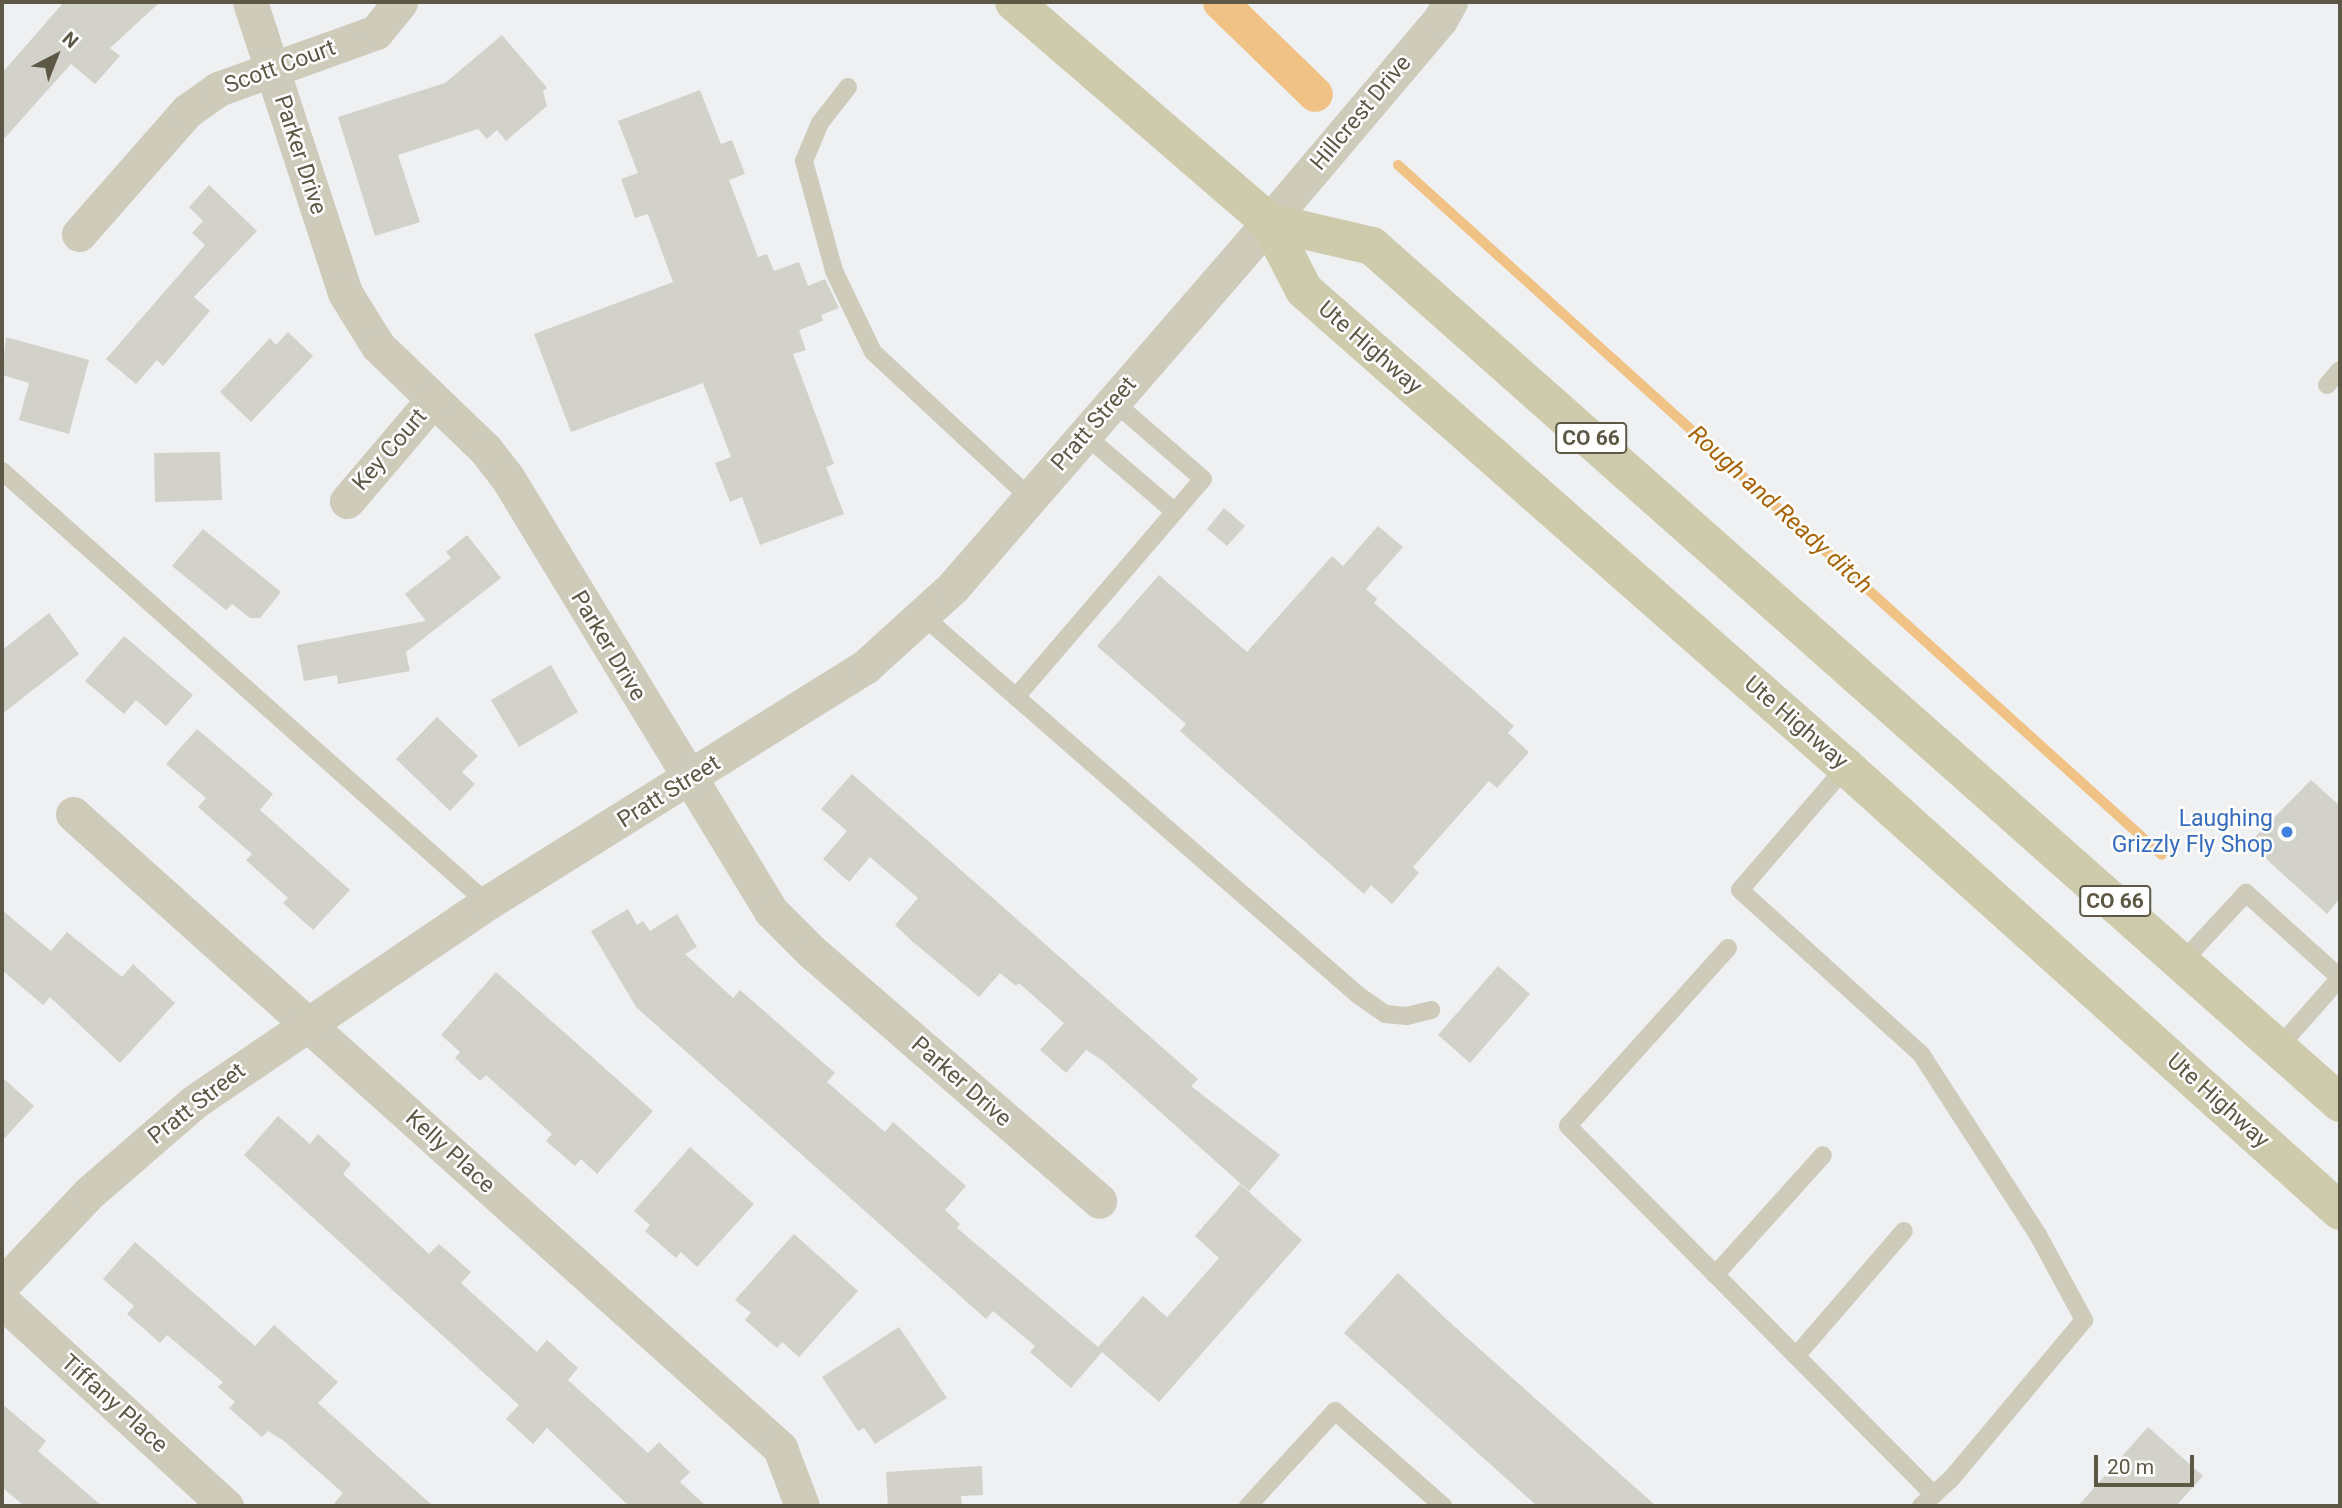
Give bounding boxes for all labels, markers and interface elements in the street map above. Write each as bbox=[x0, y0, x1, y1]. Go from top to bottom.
north arrow bbox=[21, 21, 91, 91]
text: N bbox=[58, 27, 83, 53]
street label: Scott Court bbox=[221, 34, 339, 100]
street label: Hillcrest Drive bbox=[1305, 50, 1417, 176]
street label: Parker Drive bbox=[268, 92, 332, 218]
street label: Ute Highway bbox=[1312, 295, 1428, 401]
street label: Pratt Street bbox=[1046, 371, 1142, 477]
street label: Key Court bbox=[347, 403, 433, 497]
road number: CO 66 bbox=[1554, 420, 1628, 456]
water label: Rough and Ready ditch bbox=[1682, 420, 1878, 600]
street label: Parker Drive bbox=[564, 586, 652, 706]
street label: Ute Highway bbox=[1738, 670, 1854, 776]
street label: Pratt Street bbox=[613, 750, 725, 834]
place label: Laughing Grizzly Fly Shop bbox=[2112, 805, 2273, 859]
marker: Laughing Grizzly Fly Shop bbox=[2279, 824, 2295, 840]
road number: CO 66 bbox=[2078, 884, 2152, 918]
street label: Parker Drive bbox=[905, 1031, 1017, 1133]
street label: Ute Highway bbox=[2161, 1048, 2275, 1154]
street label: Pratt Street bbox=[143, 1057, 251, 1151]
street label: Kelly Place bbox=[400, 1105, 500, 1199]
street label: Tiffany Place bbox=[55, 1349, 173, 1459]
scale bar bbox=[2097, 1442, 2197, 1486]
text: 20 m bbox=[2107, 1455, 2154, 1479]

